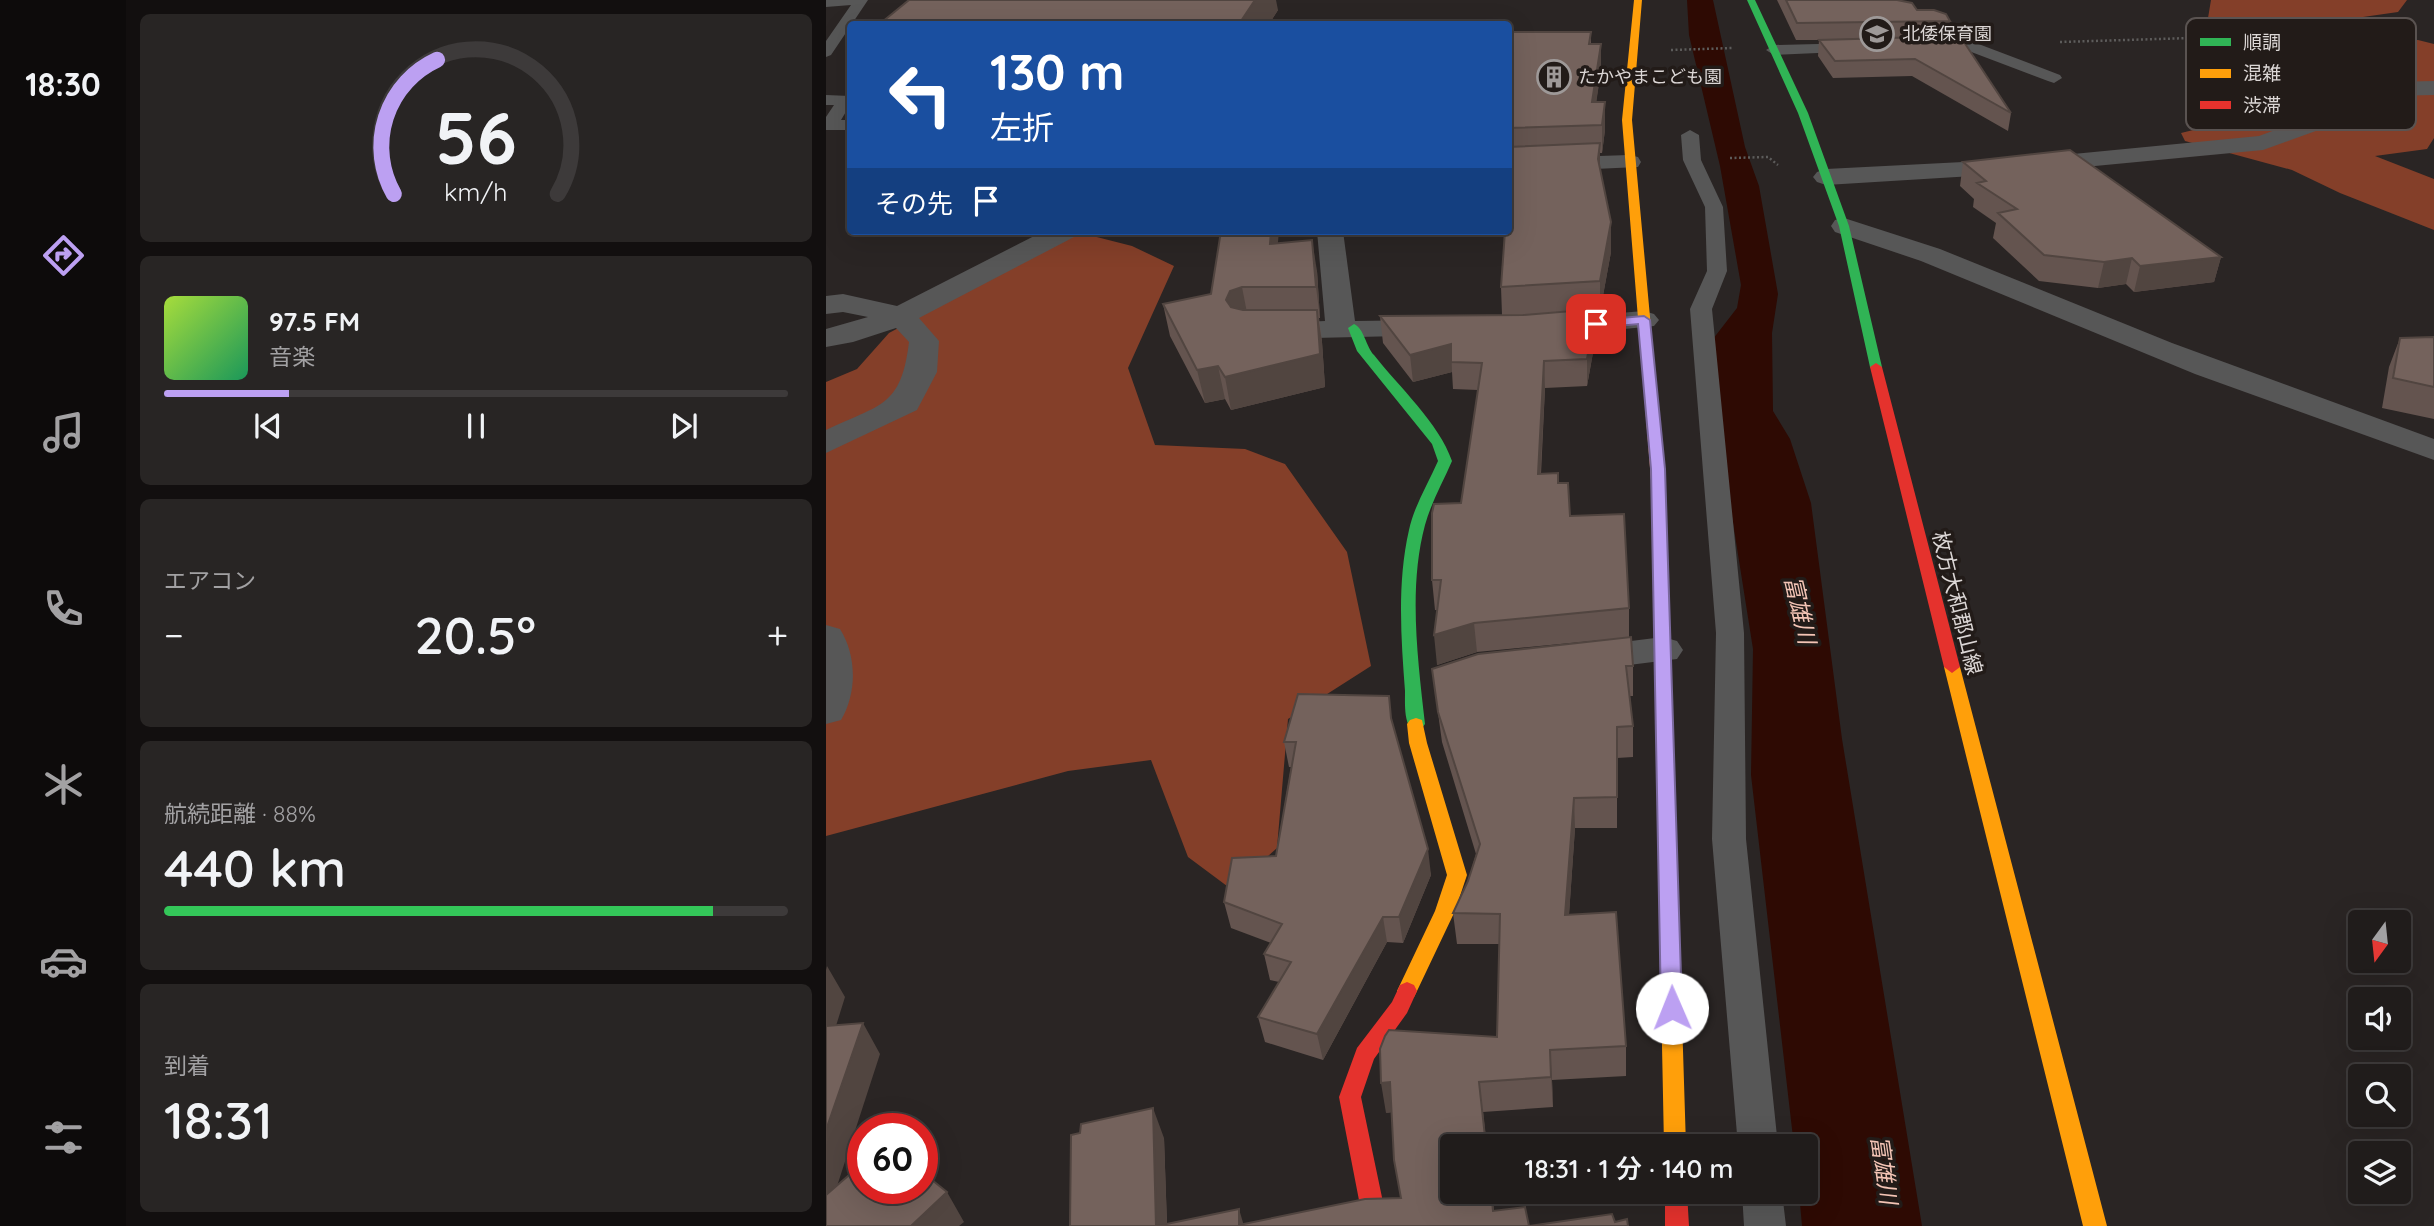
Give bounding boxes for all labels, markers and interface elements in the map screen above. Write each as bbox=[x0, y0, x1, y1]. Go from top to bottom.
school or university icon: 北倭保育園 bbox=[1858, 15, 1896, 53]
legend bbox=[2186, 18, 2416, 130]
place label: 北倭保育園 bbox=[1902, 22, 1992, 45]
text: 順調 bbox=[2243, 30, 2281, 54]
text: 130 m bbox=[990, 41, 1124, 102]
icon: left bbox=[875, 49, 966, 140]
building icon: たかやまこども園 bbox=[1535, 58, 1573, 96]
text: 混雑 bbox=[2243, 61, 2281, 85]
text: 18:30 bbox=[25, 64, 101, 104]
place label: たかやまこども園 bbox=[1578, 65, 1722, 88]
text: 56 bbox=[435, 92, 517, 183]
text: 渋滞 bbox=[2243, 93, 2281, 117]
text: 左折 bbox=[990, 107, 1054, 147]
text: km/h bbox=[444, 176, 508, 207]
icon: arrive bbox=[967, 182, 1005, 220]
text: その先 bbox=[875, 187, 953, 220]
icon: directions bbox=[39, 231, 88, 280]
pin bbox=[1566, 294, 1626, 354]
text: 97.5 FM bbox=[269, 305, 360, 338]
icon: arrive bbox=[1577, 305, 1615, 343]
text: 音楽 bbox=[269, 342, 315, 371]
icon: previous bbox=[249, 407, 287, 445]
icon: pause bbox=[457, 407, 495, 445]
icon: next bbox=[665, 407, 703, 445]
icon: music bbox=[39, 408, 88, 457]
street label: 枚方大和郡山線 bbox=[1928, 528, 1988, 677]
text: エアコン bbox=[164, 566, 256, 595]
water label: 富雄川 bbox=[1779, 573, 1823, 650]
icon: phone bbox=[39, 584, 88, 633]
text: 20.5° bbox=[414, 602, 536, 667]
text: − bbox=[164, 611, 184, 659]
text: + bbox=[767, 611, 788, 659]
icon: climate bbox=[39, 760, 88, 809]
text: 航続距離 · 88% bbox=[164, 799, 316, 828]
text: 440 km bbox=[164, 835, 346, 900]
north arrow bbox=[2348, 910, 2412, 973]
map controls bbox=[2348, 910, 2411, 1204]
icon: car bbox=[39, 937, 88, 986]
position arrow bbox=[1635, 971, 1709, 1045]
button: sound bbox=[2348, 987, 2411, 1050]
text: 到着 bbox=[164, 1051, 210, 1080]
button: search bbox=[2348, 1064, 2411, 1127]
text: 18:31 bbox=[164, 1087, 273, 1152]
icon: filters bbox=[39, 1113, 88, 1162]
speed limit sign: 60 bbox=[847, 1113, 938, 1204]
water label: 富雄川 bbox=[1865, 1134, 1904, 1209]
button: layers bbox=[2348, 1141, 2411, 1204]
text: 18:31 · 1 分 · 140 m bbox=[1525, 1152, 1734, 1185]

